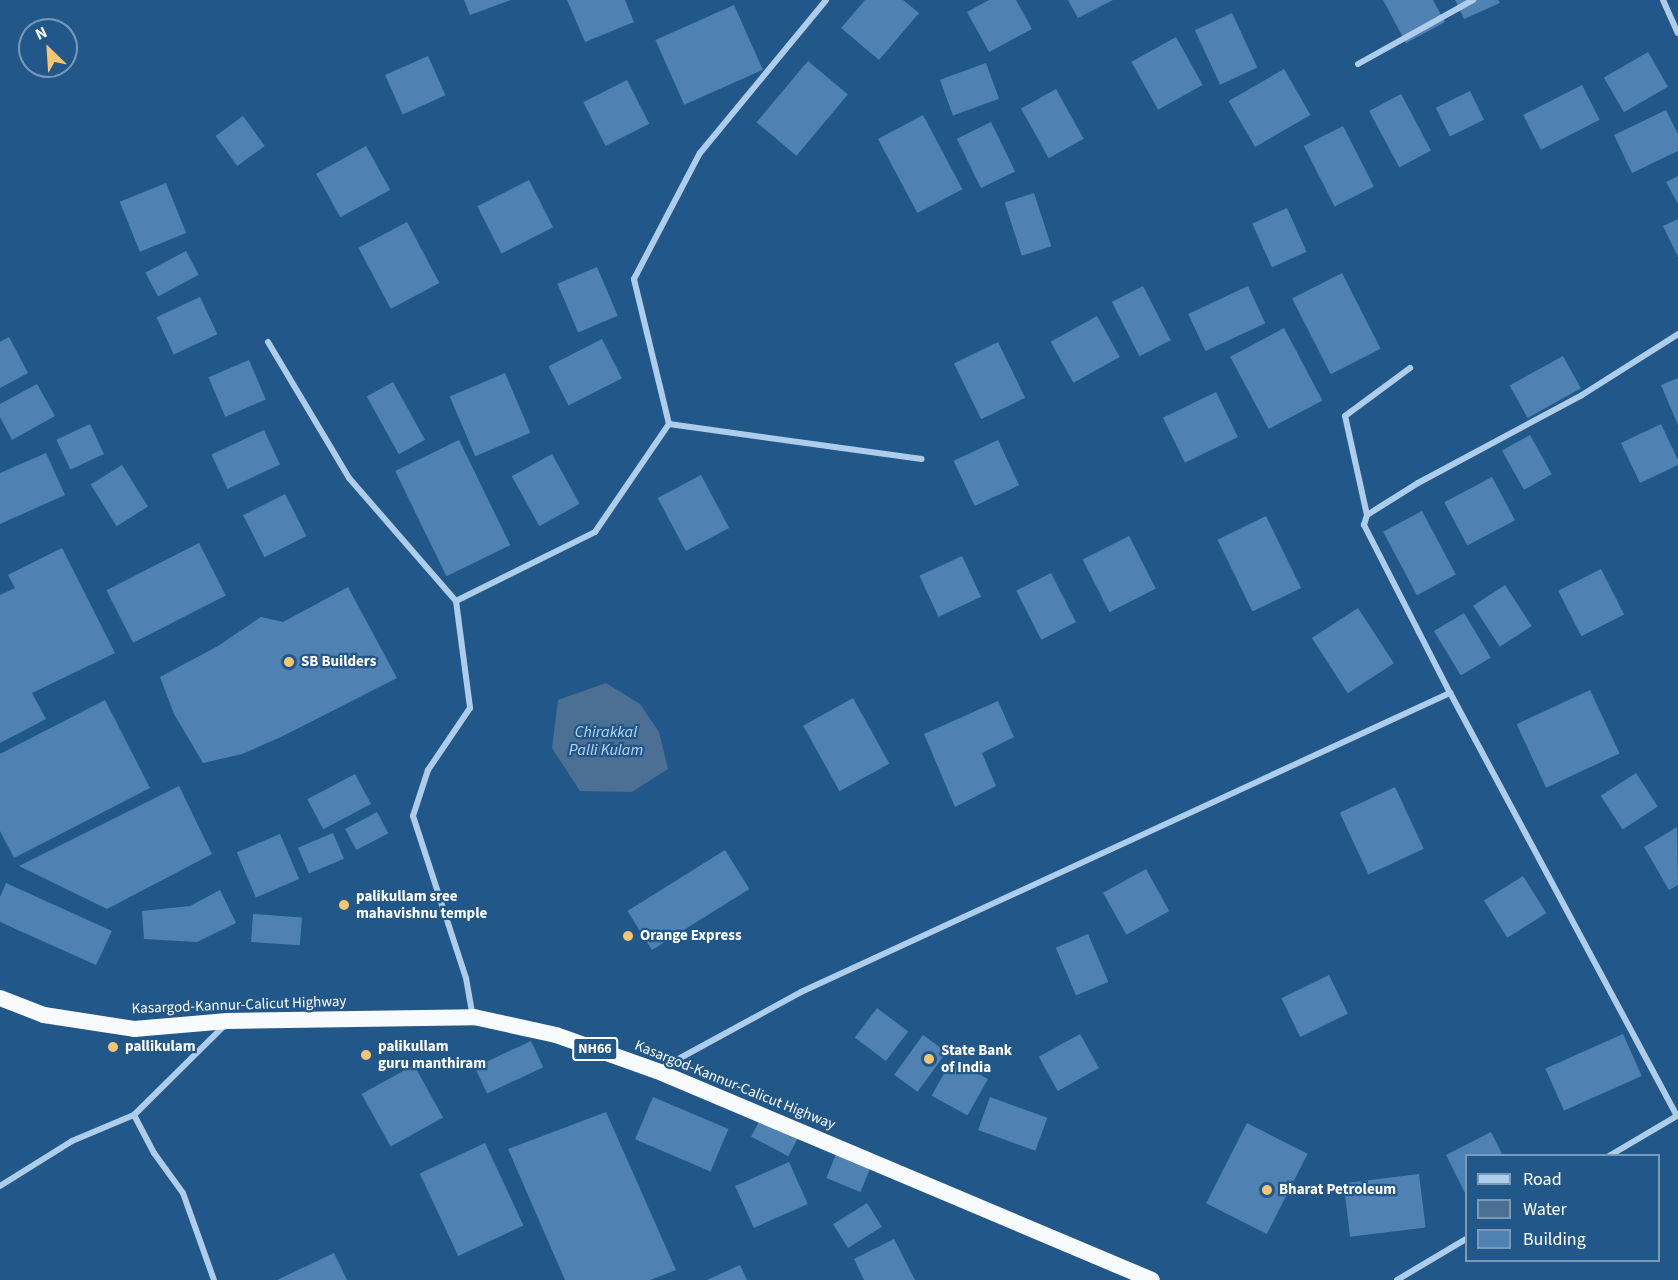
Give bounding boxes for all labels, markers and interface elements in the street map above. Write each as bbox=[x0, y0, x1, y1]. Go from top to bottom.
north arrow bbox=[18, 18, 78, 78]
text: N bbox=[32, 21, 51, 46]
place label: SB Builders bbox=[301, 653, 376, 671]
marker: SB Builders bbox=[282, 655, 296, 669]
water label: Chirakkal Palli Kulam bbox=[569, 722, 643, 760]
place label: palikullam sree mahavishnu temple bbox=[356, 887, 487, 922]
marker: palikullam sree mahavishnu temple bbox=[337, 898, 351, 912]
place label: Orange Express bbox=[640, 927, 742, 945]
marker: Orange Express bbox=[621, 929, 635, 943]
street label: Kasargod-Kannur-Calicut Highway bbox=[131, 992, 347, 1018]
street label: Kasargod-Kannur-Calicut Highway bbox=[632, 1036, 838, 1134]
place label: palikullam guru manthiram bbox=[378, 1037, 486, 1072]
place label: pallikulam bbox=[125, 1038, 196, 1056]
road number: NH66 bbox=[571, 1038, 619, 1060]
marker: pallikulam bbox=[106, 1040, 120, 1054]
place label: State Bank of India bbox=[941, 1041, 1012, 1076]
marker: palikullam guru manthiram bbox=[359, 1048, 373, 1062]
marker: State Bank of India bbox=[922, 1052, 936, 1066]
legend bbox=[1465, 1154, 1660, 1262]
text: Road bbox=[1523, 1167, 1562, 1192]
place label: Bharat Petroleum bbox=[1279, 1181, 1396, 1199]
marker: Bharat Petroleum bbox=[1260, 1183, 1274, 1197]
text: Water bbox=[1523, 1197, 1567, 1222]
text: Building bbox=[1523, 1227, 1586, 1252]

